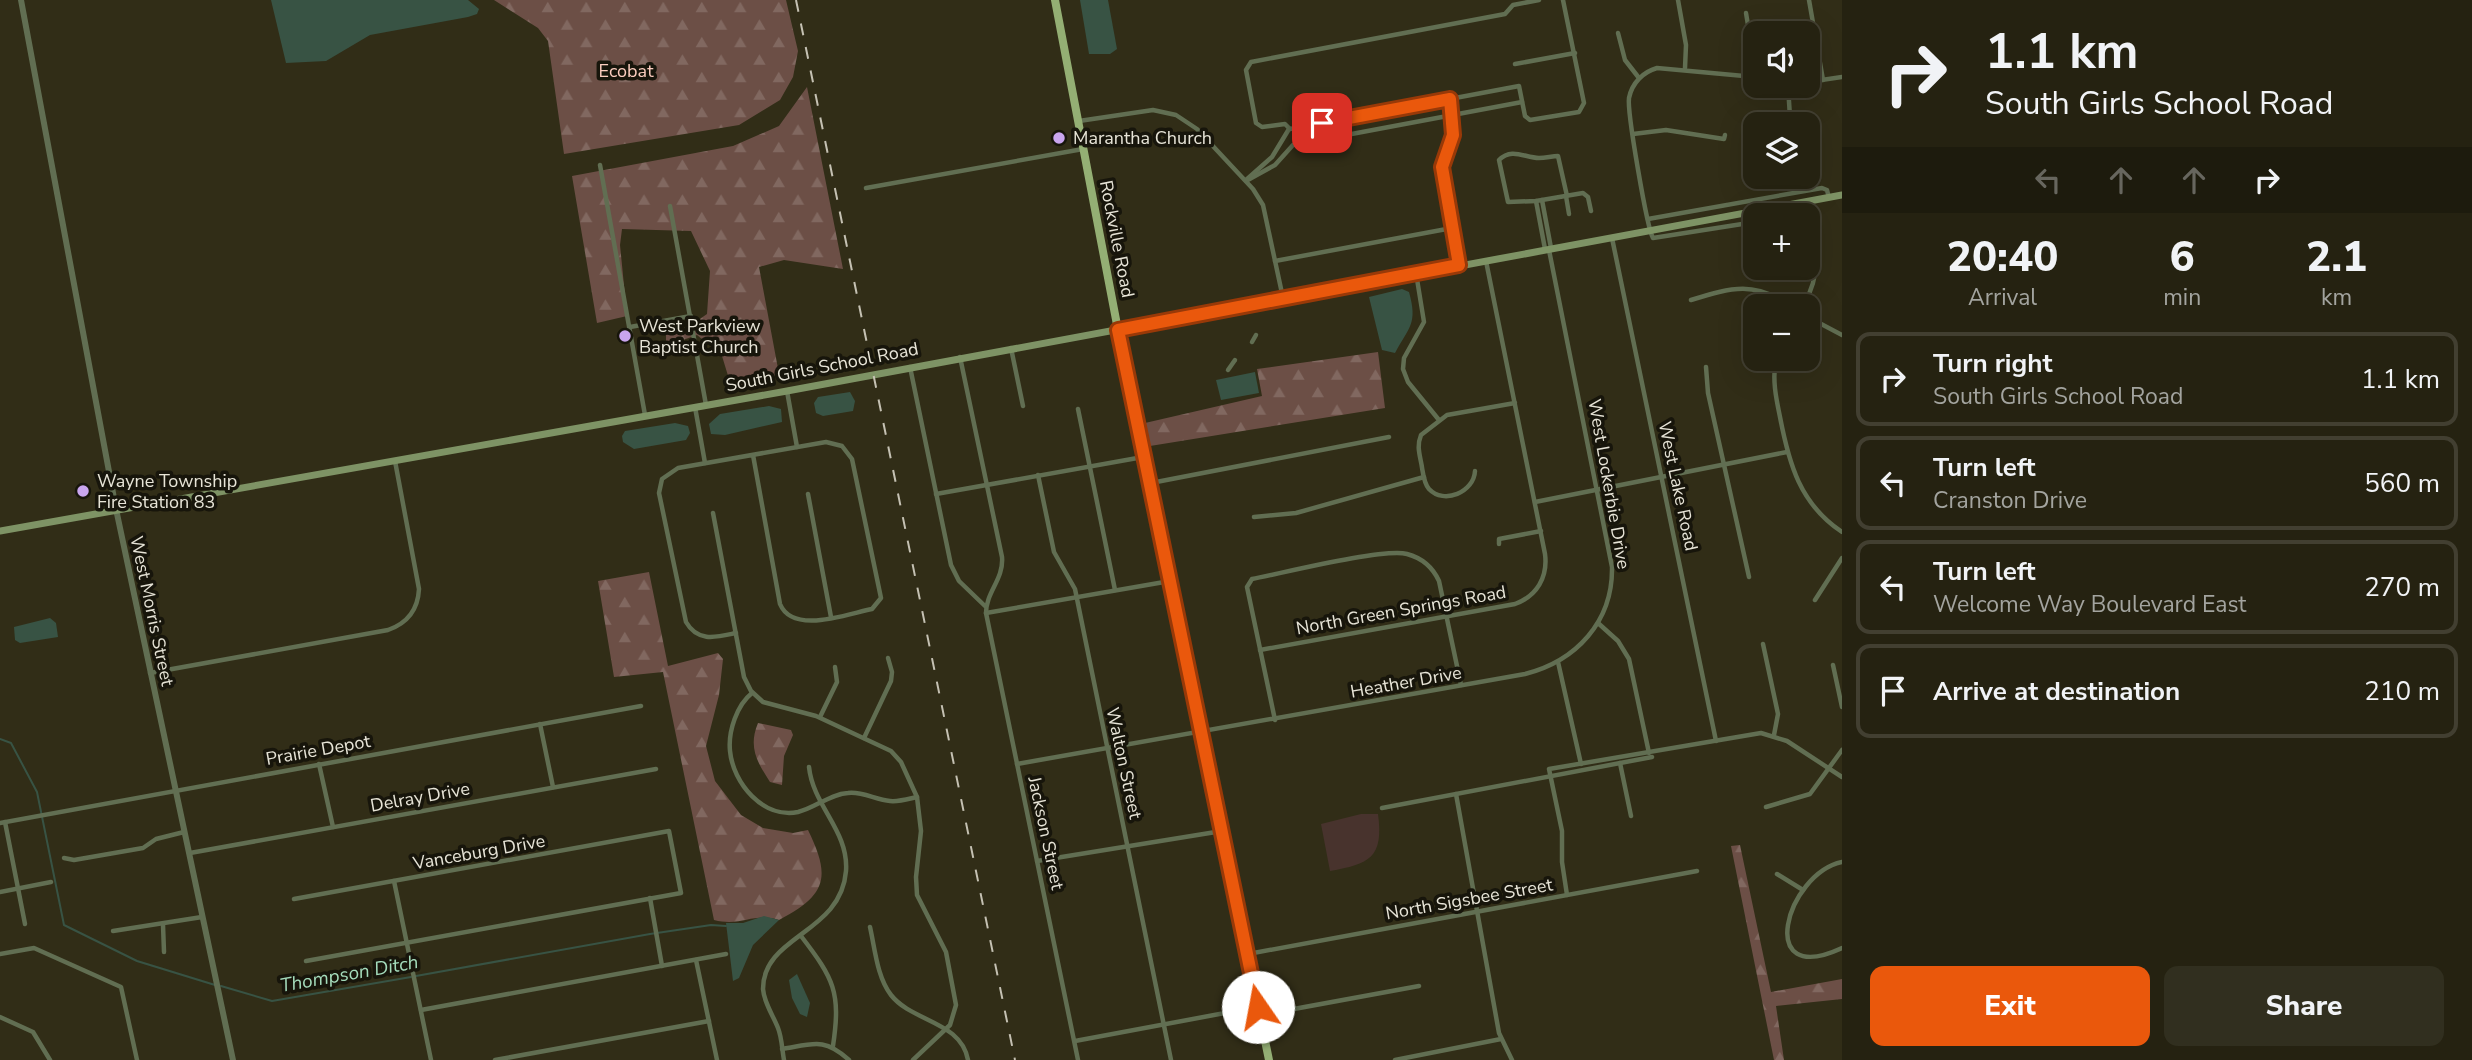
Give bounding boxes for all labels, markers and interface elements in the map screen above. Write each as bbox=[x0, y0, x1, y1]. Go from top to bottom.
text: 1.1 km bbox=[1985, 18, 2138, 85]
map controls bbox=[1743, 21, 1820, 371]
button: sound bbox=[1743, 21, 1820, 98]
icon: right bbox=[1870, 28, 1961, 119]
park label: Ecobat bbox=[599, 59, 654, 83]
text: South Girls School Road bbox=[1985, 82, 2333, 125]
pin bbox=[1292, 93, 1352, 153]
icon: arrive bbox=[1303, 104, 1341, 142]
button: layers bbox=[1743, 112, 1820, 189]
place label: Marantha Church bbox=[1073, 126, 1212, 150]
marker: Marantha Church bbox=[1051, 130, 1067, 146]
icon: left bbox=[2029, 161, 2067, 199]
icon: ahead bbox=[2102, 161, 2140, 199]
icon: ahead bbox=[2175, 161, 2213, 199]
icon: right bbox=[2248, 161, 2286, 199]
street label: Rockville Road bbox=[1094, 178, 1140, 300]
button: + bbox=[1743, 203, 1820, 280]
text: 20:40 bbox=[1947, 229, 2058, 286]
text: 6 bbox=[2170, 229, 2195, 286]
text: 2.1 bbox=[2306, 229, 2367, 286]
text: Arrival bbox=[1968, 282, 2037, 313]
text: min bbox=[2163, 282, 2201, 313]
text: km bbox=[2321, 282, 2352, 313]
button: − bbox=[1743, 294, 1820, 371]
place label: West Parkview Baptist Church bbox=[639, 314, 761, 359]
marker: West Parkview Baptist Church bbox=[617, 328, 633, 344]
street label: South Girls School Road bbox=[724, 337, 920, 397]
text: Turn right bbox=[1933, 346, 2052, 381]
icon: right bbox=[1874, 360, 1912, 398]
text: 1.1 km bbox=[2361, 362, 2440, 397]
text: South Girls School Road bbox=[1933, 381, 2183, 412]
street label: West Lockerbie Drive bbox=[1582, 397, 1636, 571]
street label: West Lake Road bbox=[1653, 419, 1703, 553]
text: Turn left bbox=[1933, 450, 2036, 485]
icon: left bbox=[1874, 464, 1912, 502]
text: 560 m bbox=[2364, 466, 2440, 501]
place label: Wayne Township Fire Station 83 bbox=[97, 469, 237, 514]
marker: Wayne Township Fire Station 83 bbox=[75, 483, 91, 499]
text: Cranston Drive bbox=[1933, 485, 2087, 516]
street label: West Morris Street bbox=[124, 534, 180, 689]
text: Turn left bbox=[1933, 554, 2036, 589]
icon: left bbox=[1874, 568, 1912, 606]
text: 270 m bbox=[2364, 570, 2440, 605]
street label: North Green Springs Road bbox=[1294, 580, 1508, 640]
text: Welcome Way Boulevard East bbox=[1933, 589, 2246, 620]
street label: Heather Drive bbox=[1348, 660, 1464, 704]
icon: arrive bbox=[1874, 672, 1912, 710]
text: Arrive at destination bbox=[1933, 674, 2180, 709]
text: 210 m bbox=[2364, 674, 2440, 709]
street label: Walton Street bbox=[1100, 705, 1148, 822]
street label: Prairie Depot bbox=[264, 729, 373, 771]
street label: Jackson Street bbox=[1022, 773, 1070, 893]
street label: Delray Drive bbox=[368, 776, 472, 818]
street label: Vanceburg Drive bbox=[410, 829, 547, 876]
street label: North Sigsbee Street bbox=[1384, 872, 1555, 926]
water label: Thompson Ditch bbox=[278, 949, 420, 999]
button: Exit bbox=[1870, 966, 2150, 1046]
button: Share bbox=[2164, 966, 2444, 1046]
position arrow bbox=[1221, 970, 1295, 1044]

